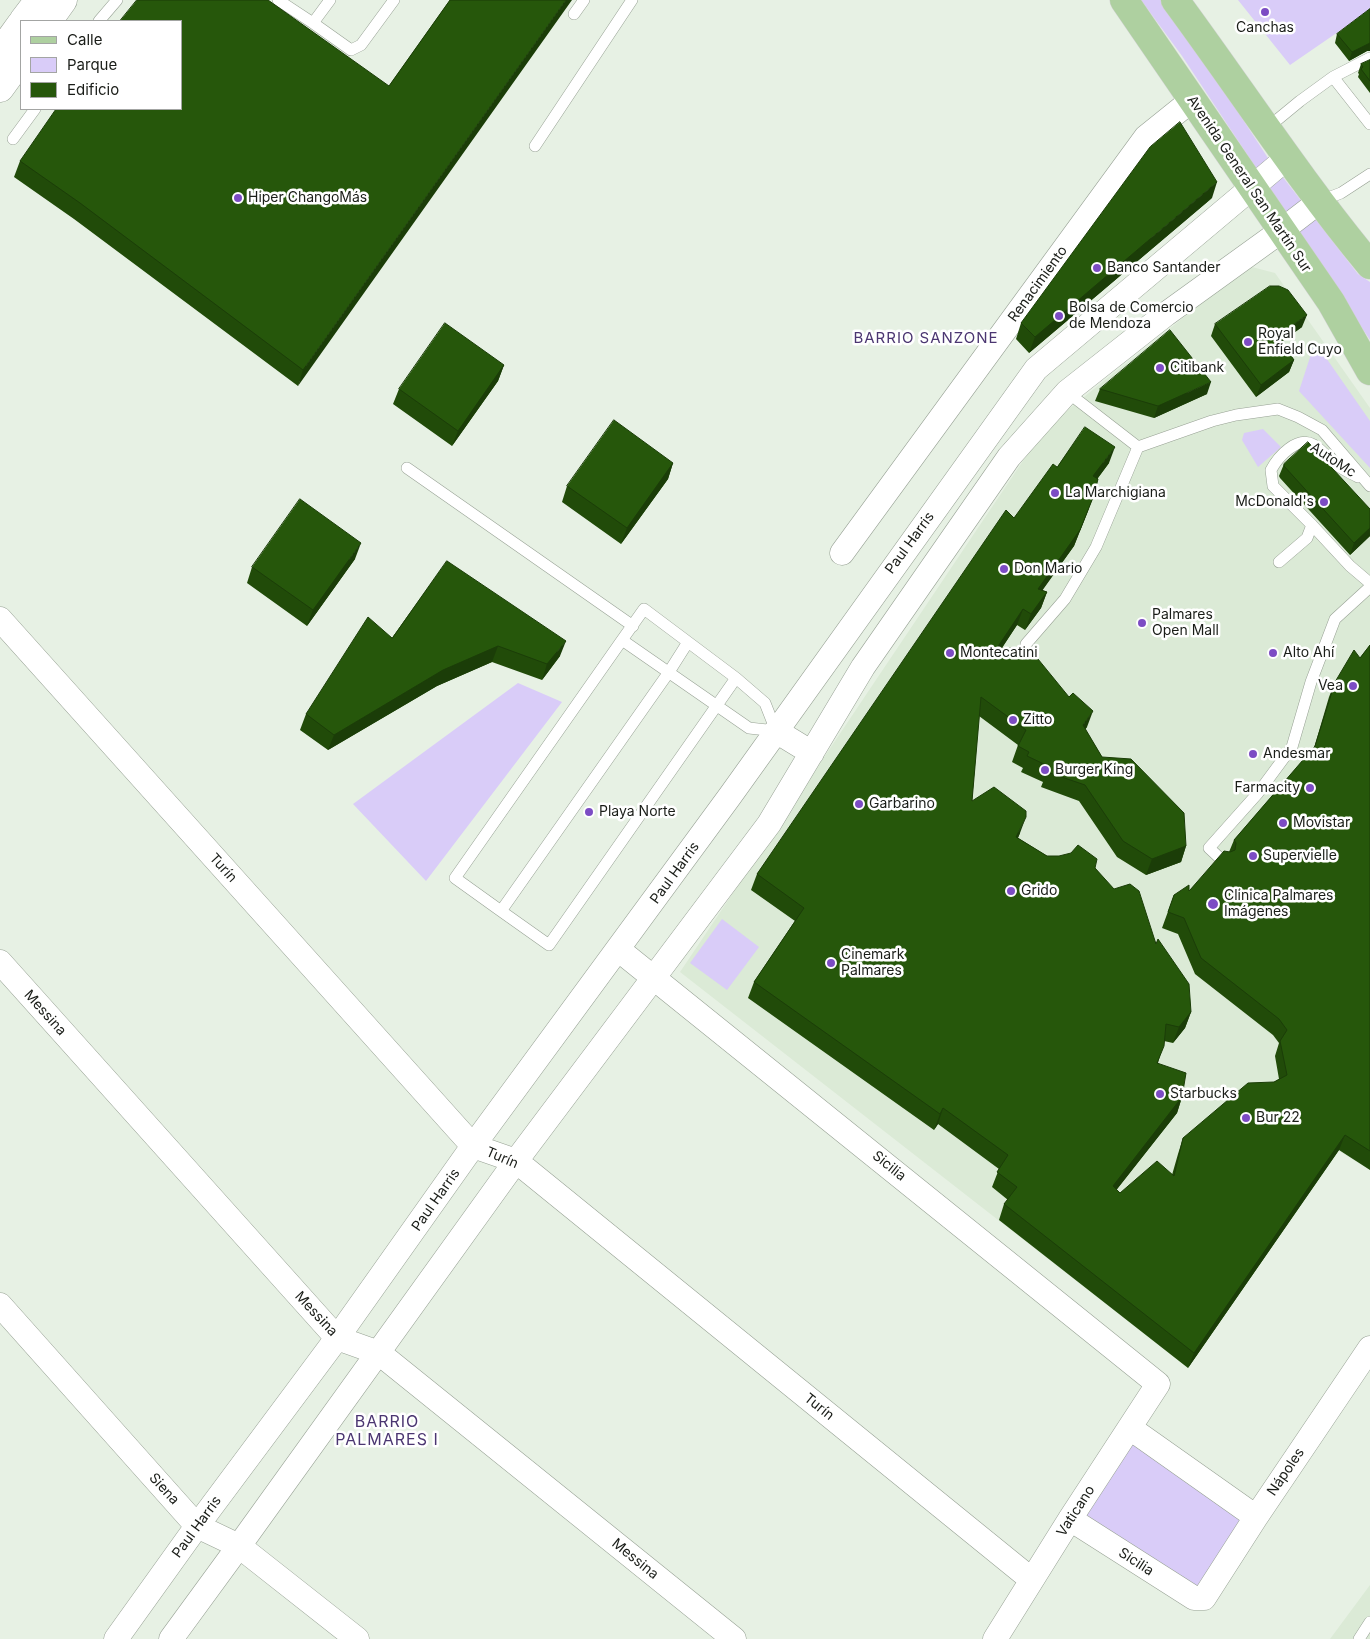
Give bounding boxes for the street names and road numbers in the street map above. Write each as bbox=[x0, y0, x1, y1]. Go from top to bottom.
street label: Avenida General San Martín Sur bbox=[1183, 92, 1315, 276]
street label: Renacimiento bbox=[1005, 243, 1071, 325]
street label: AutoMc bbox=[1307, 439, 1359, 481]
street label: Paul Harris bbox=[882, 509, 938, 577]
street label: Paul Harris bbox=[647, 839, 703, 907]
street label: Turín bbox=[206, 850, 240, 886]
street label: Messina bbox=[20, 987, 70, 1039]
street label: Turín bbox=[483, 1144, 521, 1172]
street label: Sicilia bbox=[869, 1147, 909, 1185]
street label: Paul Harris bbox=[408, 1166, 464, 1234]
street label: Messina bbox=[291, 1288, 341, 1340]
street label: Turín bbox=[801, 1390, 837, 1424]
street label: Nápoles bbox=[1264, 1445, 1308, 1499]
street label: Siena bbox=[145, 1470, 183, 1508]
street label: Vaticano bbox=[1053, 1482, 1099, 1540]
street label: Paul Harris bbox=[169, 1493, 225, 1561]
street label: Messina bbox=[608, 1535, 662, 1583]
street label: Sicilia bbox=[1115, 1544, 1157, 1580]

